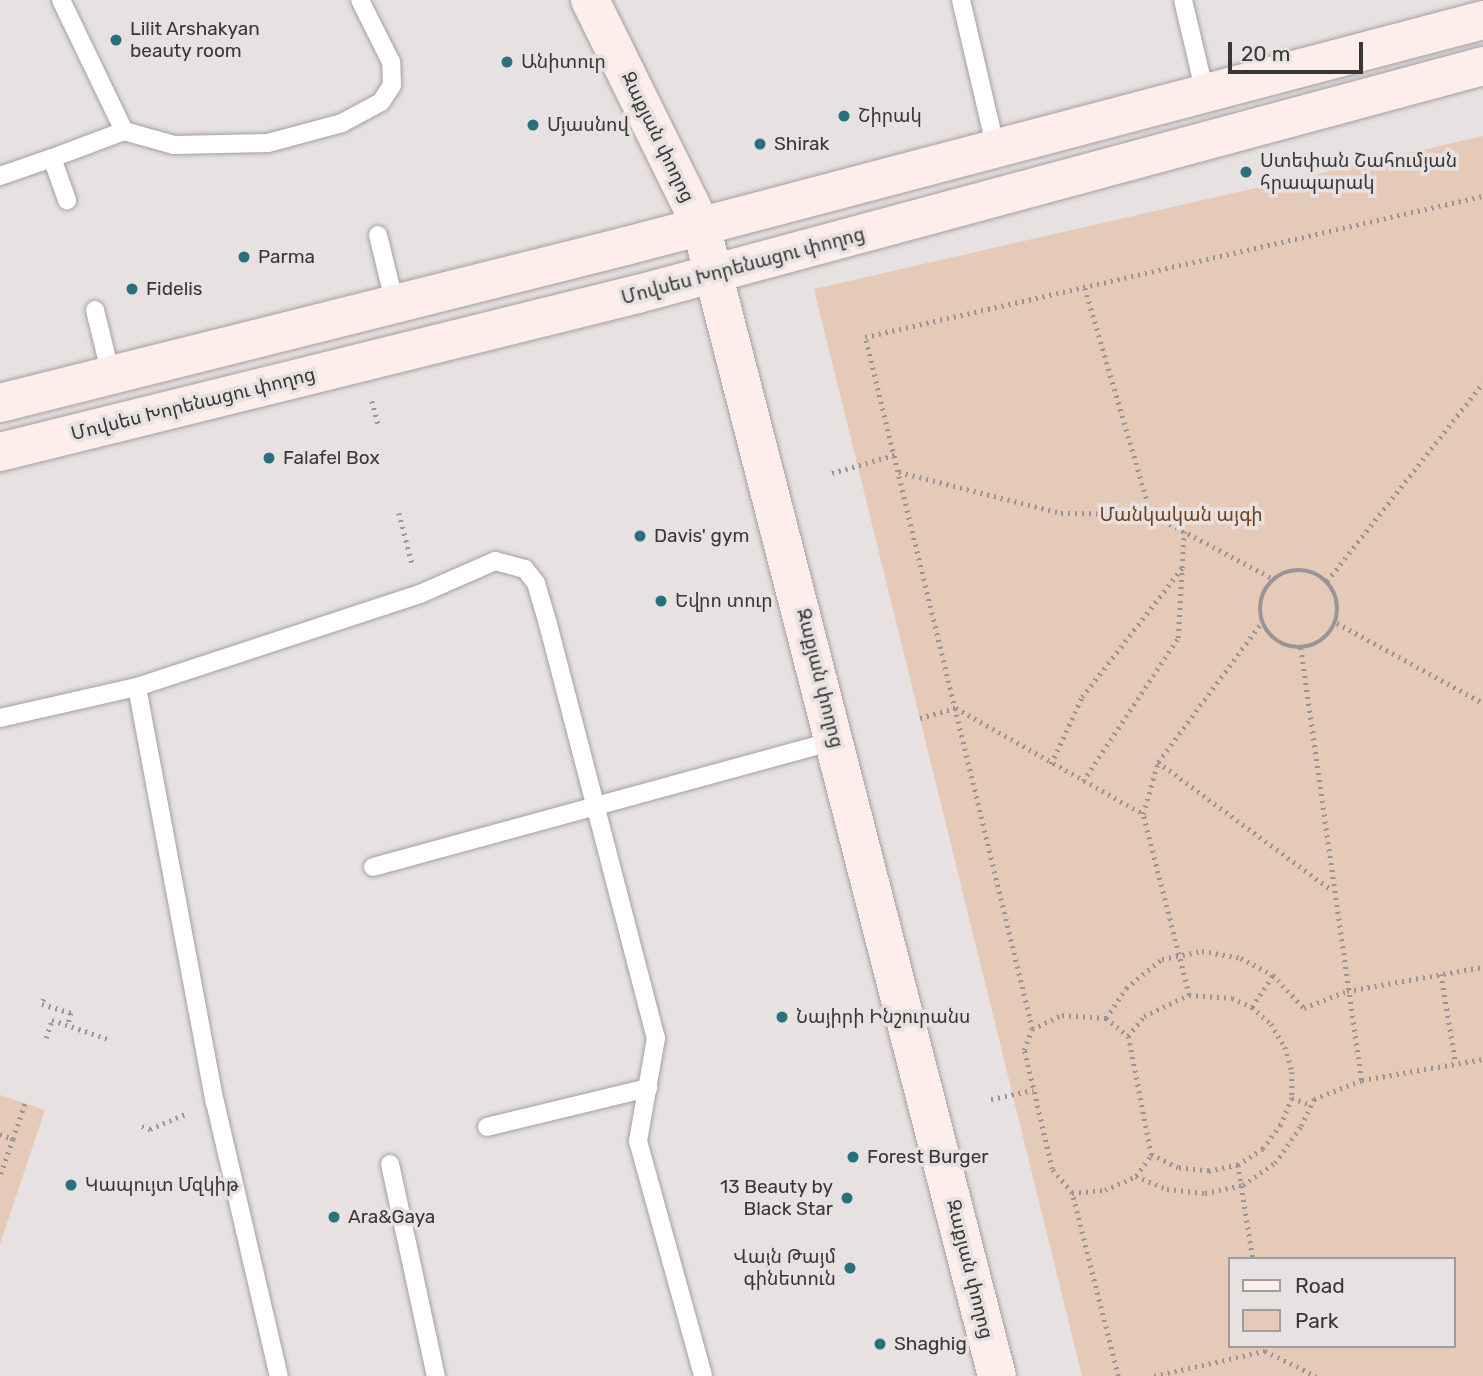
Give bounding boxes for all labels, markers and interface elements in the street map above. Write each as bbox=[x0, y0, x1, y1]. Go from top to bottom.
place label: Lilit Arshakyan beauty room bbox=[130, 18, 260, 62]
scale bar bbox=[1231, 28, 1366, 72]
marker: Lilit Arshakyan beauty room bbox=[108, 32, 124, 48]
text: 20 m bbox=[1241, 41, 1290, 66]
place label: Անիտուր bbox=[521, 51, 606, 73]
marker: Անիտուր bbox=[499, 54, 515, 70]
street label: Զաքյան փողոց bbox=[616, 68, 700, 206]
place label: Շիրակ bbox=[858, 105, 922, 127]
marker: Շիրակ bbox=[836, 108, 852, 124]
place label: Մյասնով bbox=[547, 114, 629, 136]
marker: Մյասնով bbox=[525, 117, 541, 133]
place label: Shirak bbox=[774, 133, 829, 155]
marker: Shirak bbox=[752, 136, 768, 152]
place label: Ստեփան Շահումյան հրապարակ bbox=[1260, 150, 1457, 194]
marker: Ստեփան Շահումյան հրապարակ bbox=[1238, 164, 1254, 180]
street label: Մովսես Խորենացու փողոց bbox=[619, 223, 867, 309]
place label: Parma bbox=[258, 246, 315, 268]
marker: Parma bbox=[236, 249, 252, 265]
place label: Fidelis bbox=[146, 278, 203, 300]
marker: Fidelis bbox=[124, 281, 140, 297]
street label: Մովսես Խորենացու փողոց bbox=[68, 363, 318, 445]
place label: Falafel Box bbox=[283, 447, 380, 469]
marker: Falafel Box bbox=[261, 450, 277, 466]
park label: Մանկական այգի bbox=[1099, 504, 1263, 526]
place label: Davis' gym bbox=[654, 525, 749, 547]
marker: Davis' gym bbox=[632, 528, 648, 544]
place label: Եվրո տուր bbox=[675, 590, 773, 612]
marker: Եվրո տուր bbox=[653, 593, 669, 609]
street label: Զաքյան փողոց bbox=[792, 606, 848, 750]
place label: Նայիրի Ինշուրանս bbox=[796, 1006, 970, 1028]
marker: Նայիրի Ինշուրանս bbox=[774, 1009, 790, 1025]
place label: Forest Burger bbox=[867, 1146, 989, 1168]
marker: Forest Burger bbox=[845, 1149, 861, 1165]
place label: Կապույտ Մզկիթ bbox=[85, 1174, 239, 1196]
place label: 13 Beauty by Black Star bbox=[720, 1176, 833, 1220]
marker: Կապույտ Մզկիթ bbox=[63, 1177, 79, 1193]
marker: 13 Beauty by Black Star bbox=[839, 1190, 855, 1206]
street label: Զաքյան փողոց bbox=[942, 1197, 998, 1341]
place label: Ara&Gaya bbox=[348, 1206, 435, 1228]
marker: Ara&Gaya bbox=[326, 1209, 342, 1225]
place label: Վայն Թայմ գինետուն bbox=[733, 1246, 836, 1290]
legend bbox=[1228, 1257, 1455, 1348]
marker: Վայն Թայմ գինետուն bbox=[842, 1260, 858, 1276]
text: Road bbox=[1295, 1273, 1345, 1298]
text: Park bbox=[1295, 1308, 1339, 1333]
place label: Shaghig bbox=[894, 1333, 967, 1355]
marker: Shaghig bbox=[872, 1336, 888, 1352]

